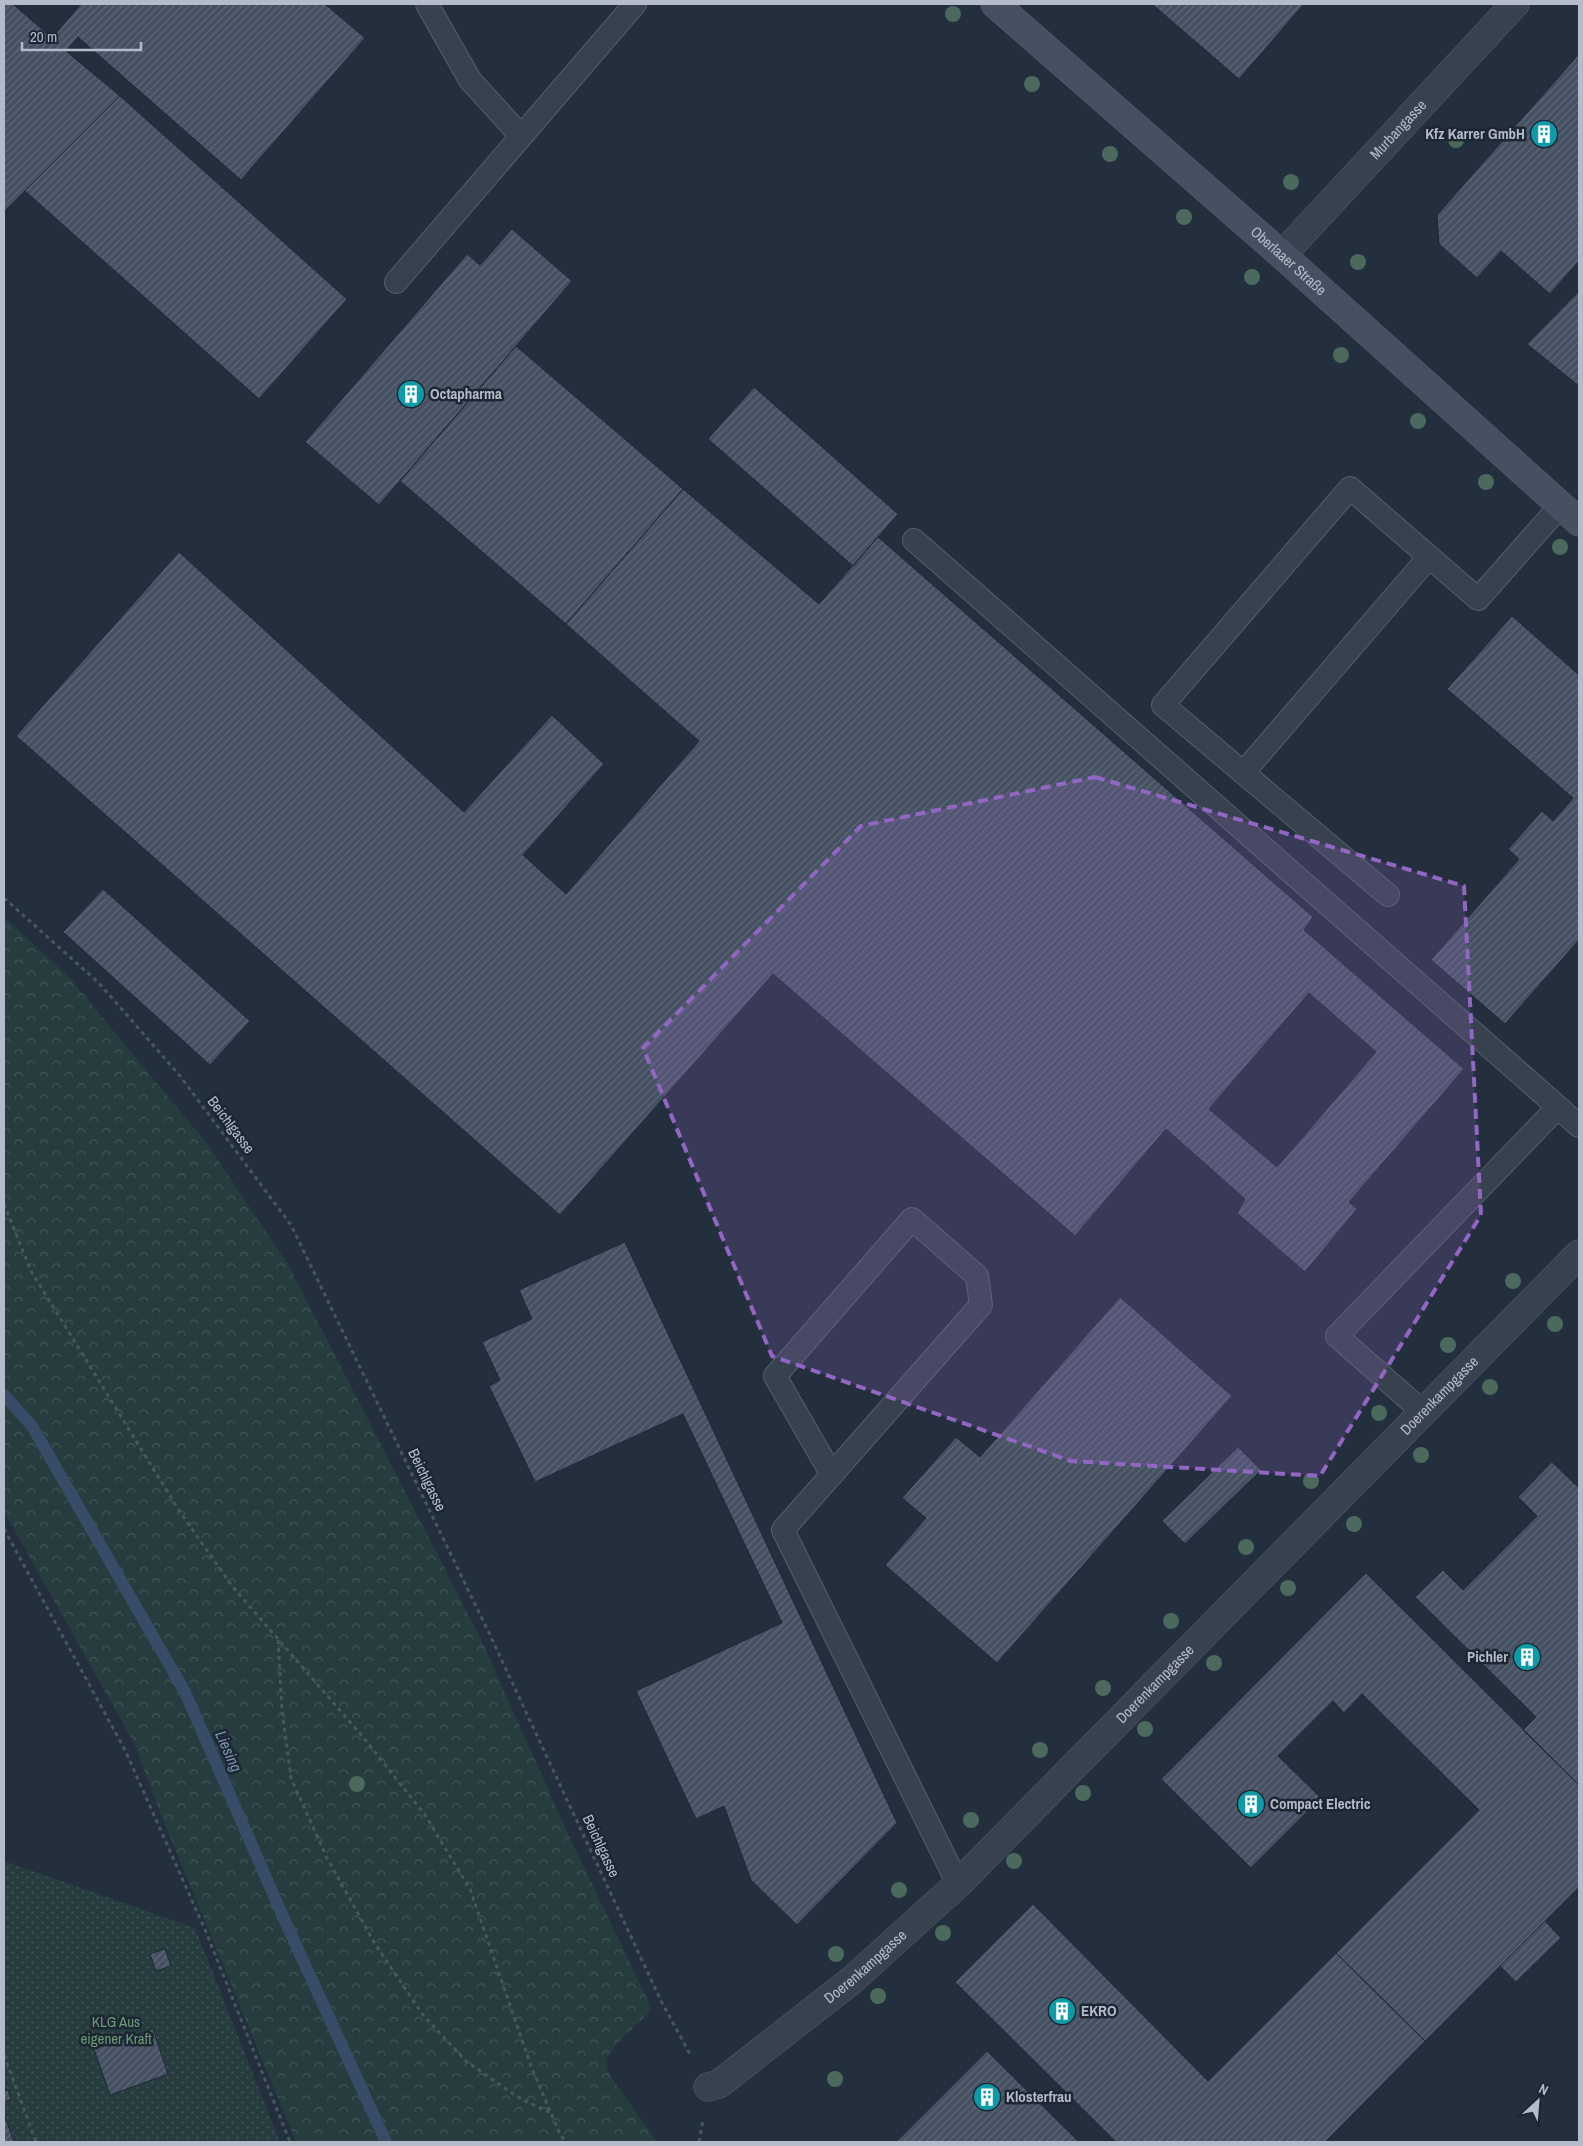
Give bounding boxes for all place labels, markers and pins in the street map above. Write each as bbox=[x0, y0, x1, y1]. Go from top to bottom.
building icon: Kfz Karrer GmbH bbox=[1529, 119, 1559, 149]
place label: Kfz Karrer GmbH bbox=[1425, 123, 1525, 144]
building icon: Octapharma bbox=[396, 379, 426, 409]
place label: Octapharma bbox=[430, 383, 502, 404]
building icon: Pichler bbox=[1512, 1642, 1542, 1672]
place label: Pichler bbox=[1467, 1646, 1508, 1667]
building icon: Compact Electric bbox=[1236, 1789, 1266, 1819]
place label: Compact Electric bbox=[1270, 1793, 1371, 1814]
building icon: EKRO bbox=[1047, 1996, 1077, 2026]
place label: EKRO bbox=[1081, 2000, 1117, 2021]
building icon: Klosterfrau bbox=[972, 2082, 1002, 2112]
place label: Klosterfrau bbox=[1006, 2086, 1072, 2107]

